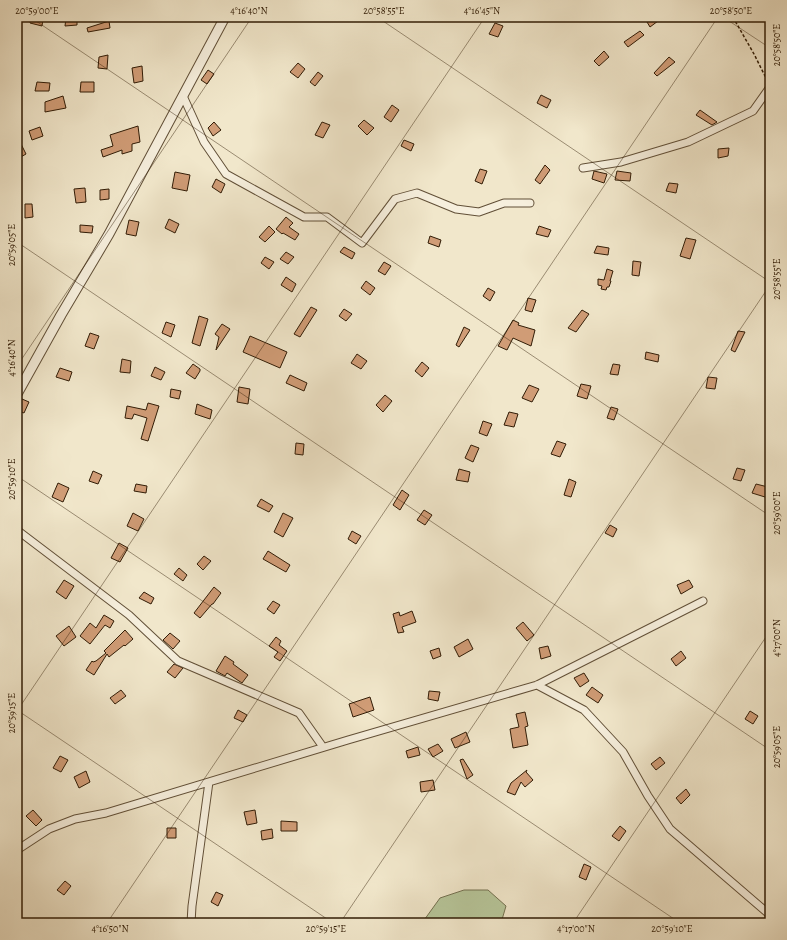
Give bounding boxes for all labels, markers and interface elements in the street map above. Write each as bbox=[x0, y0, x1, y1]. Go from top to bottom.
text: 20°59'00"E bbox=[15, 4, 59, 17]
text: 4°16'40"N bbox=[230, 4, 268, 17]
text: 20°58'55"E bbox=[363, 4, 405, 17]
text: 4°16'45"N bbox=[464, 4, 500, 17]
text: 20°58'50"E bbox=[710, 4, 752, 17]
text: 20°58'50"E bbox=[770, 24, 783, 66]
text: 20°59'05"E bbox=[5, 224, 18, 266]
text: 20°58'55"E bbox=[770, 258, 783, 300]
text: 4°16'40"N bbox=[5, 339, 18, 377]
text: 20°59'10"E bbox=[5, 458, 18, 500]
text: 20°59'00"E bbox=[770, 491, 783, 535]
text: 4°17'00"N bbox=[770, 619, 783, 657]
text: 20°59'15"E bbox=[5, 693, 18, 733]
text: 20°59'05"E bbox=[770, 726, 783, 768]
text: 4°16'50"N bbox=[91, 922, 129, 935]
text: 20°59'15"E bbox=[306, 922, 346, 935]
text: 4°17'00"N bbox=[557, 922, 595, 935]
text: 20°59'10"E bbox=[651, 922, 693, 935]

